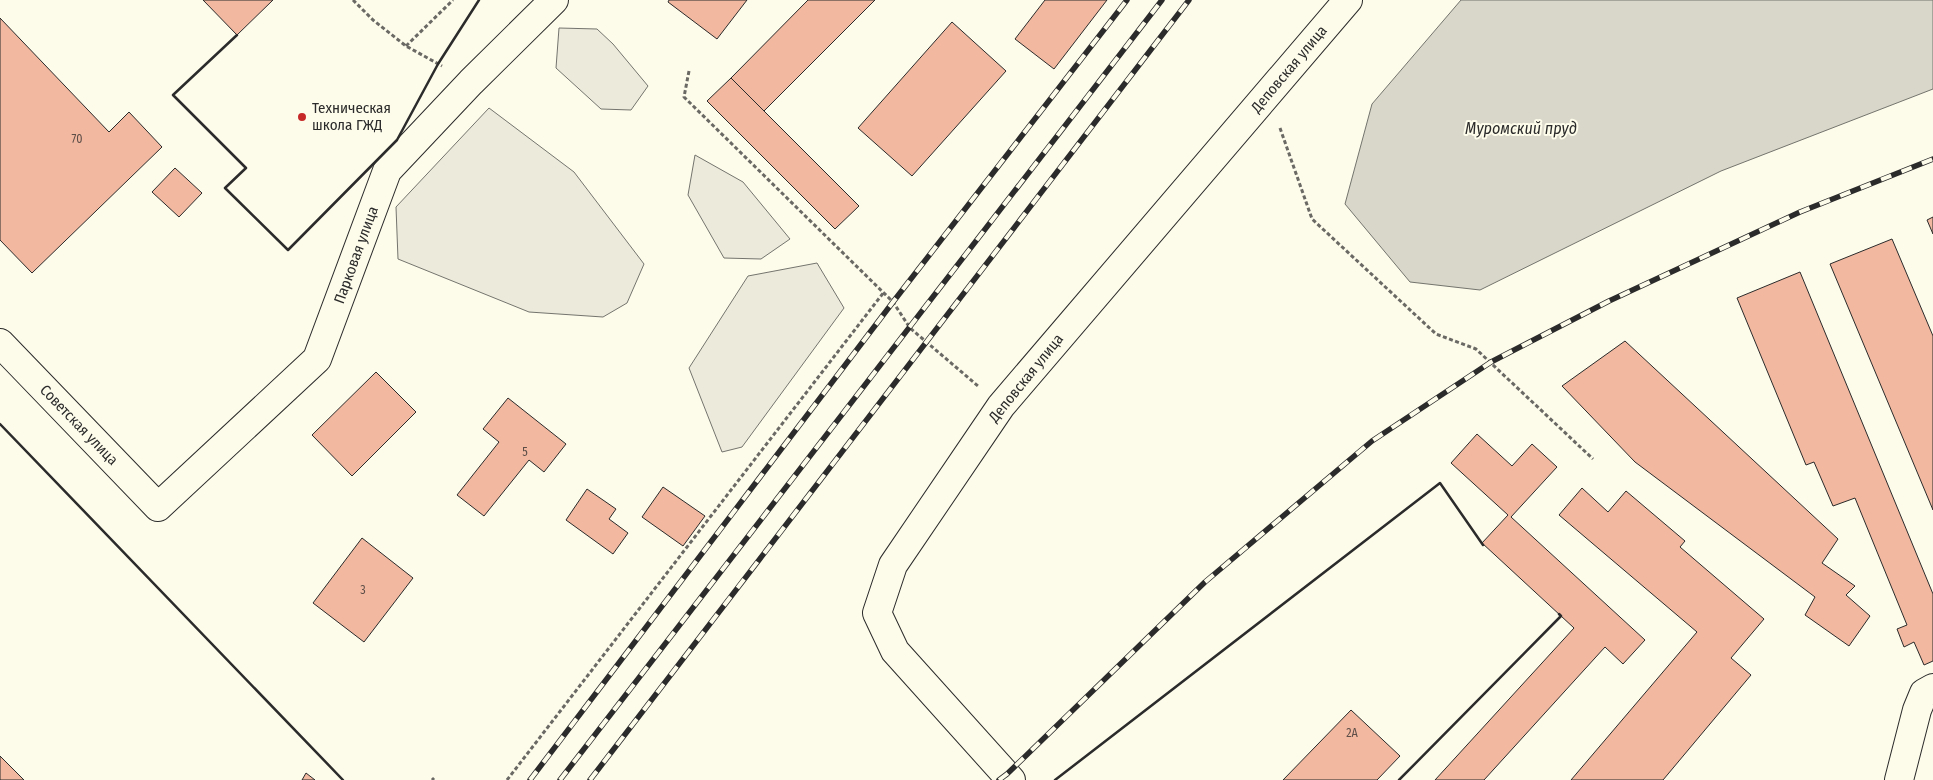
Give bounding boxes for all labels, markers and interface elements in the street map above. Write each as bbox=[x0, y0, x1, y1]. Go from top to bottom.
street label: Деповская улица bbox=[1247, 22, 1331, 117]
place label: Техническая школа ГЖД bbox=[312, 99, 391, 134]
marker: Техническая школа ГЖД bbox=[296, 111, 308, 123]
water label: Муромский пруд bbox=[1465, 119, 1577, 138]
house number: 70 bbox=[72, 132, 82, 146]
street label: Парковая улица bbox=[330, 204, 382, 306]
street label: Деповская улица bbox=[984, 330, 1067, 426]
street label: Советская улица bbox=[36, 381, 122, 469]
house number: 5 bbox=[522, 445, 528, 459]
house number: 3 bbox=[360, 583, 366, 597]
house number: 2А bbox=[1346, 726, 1358, 740]

